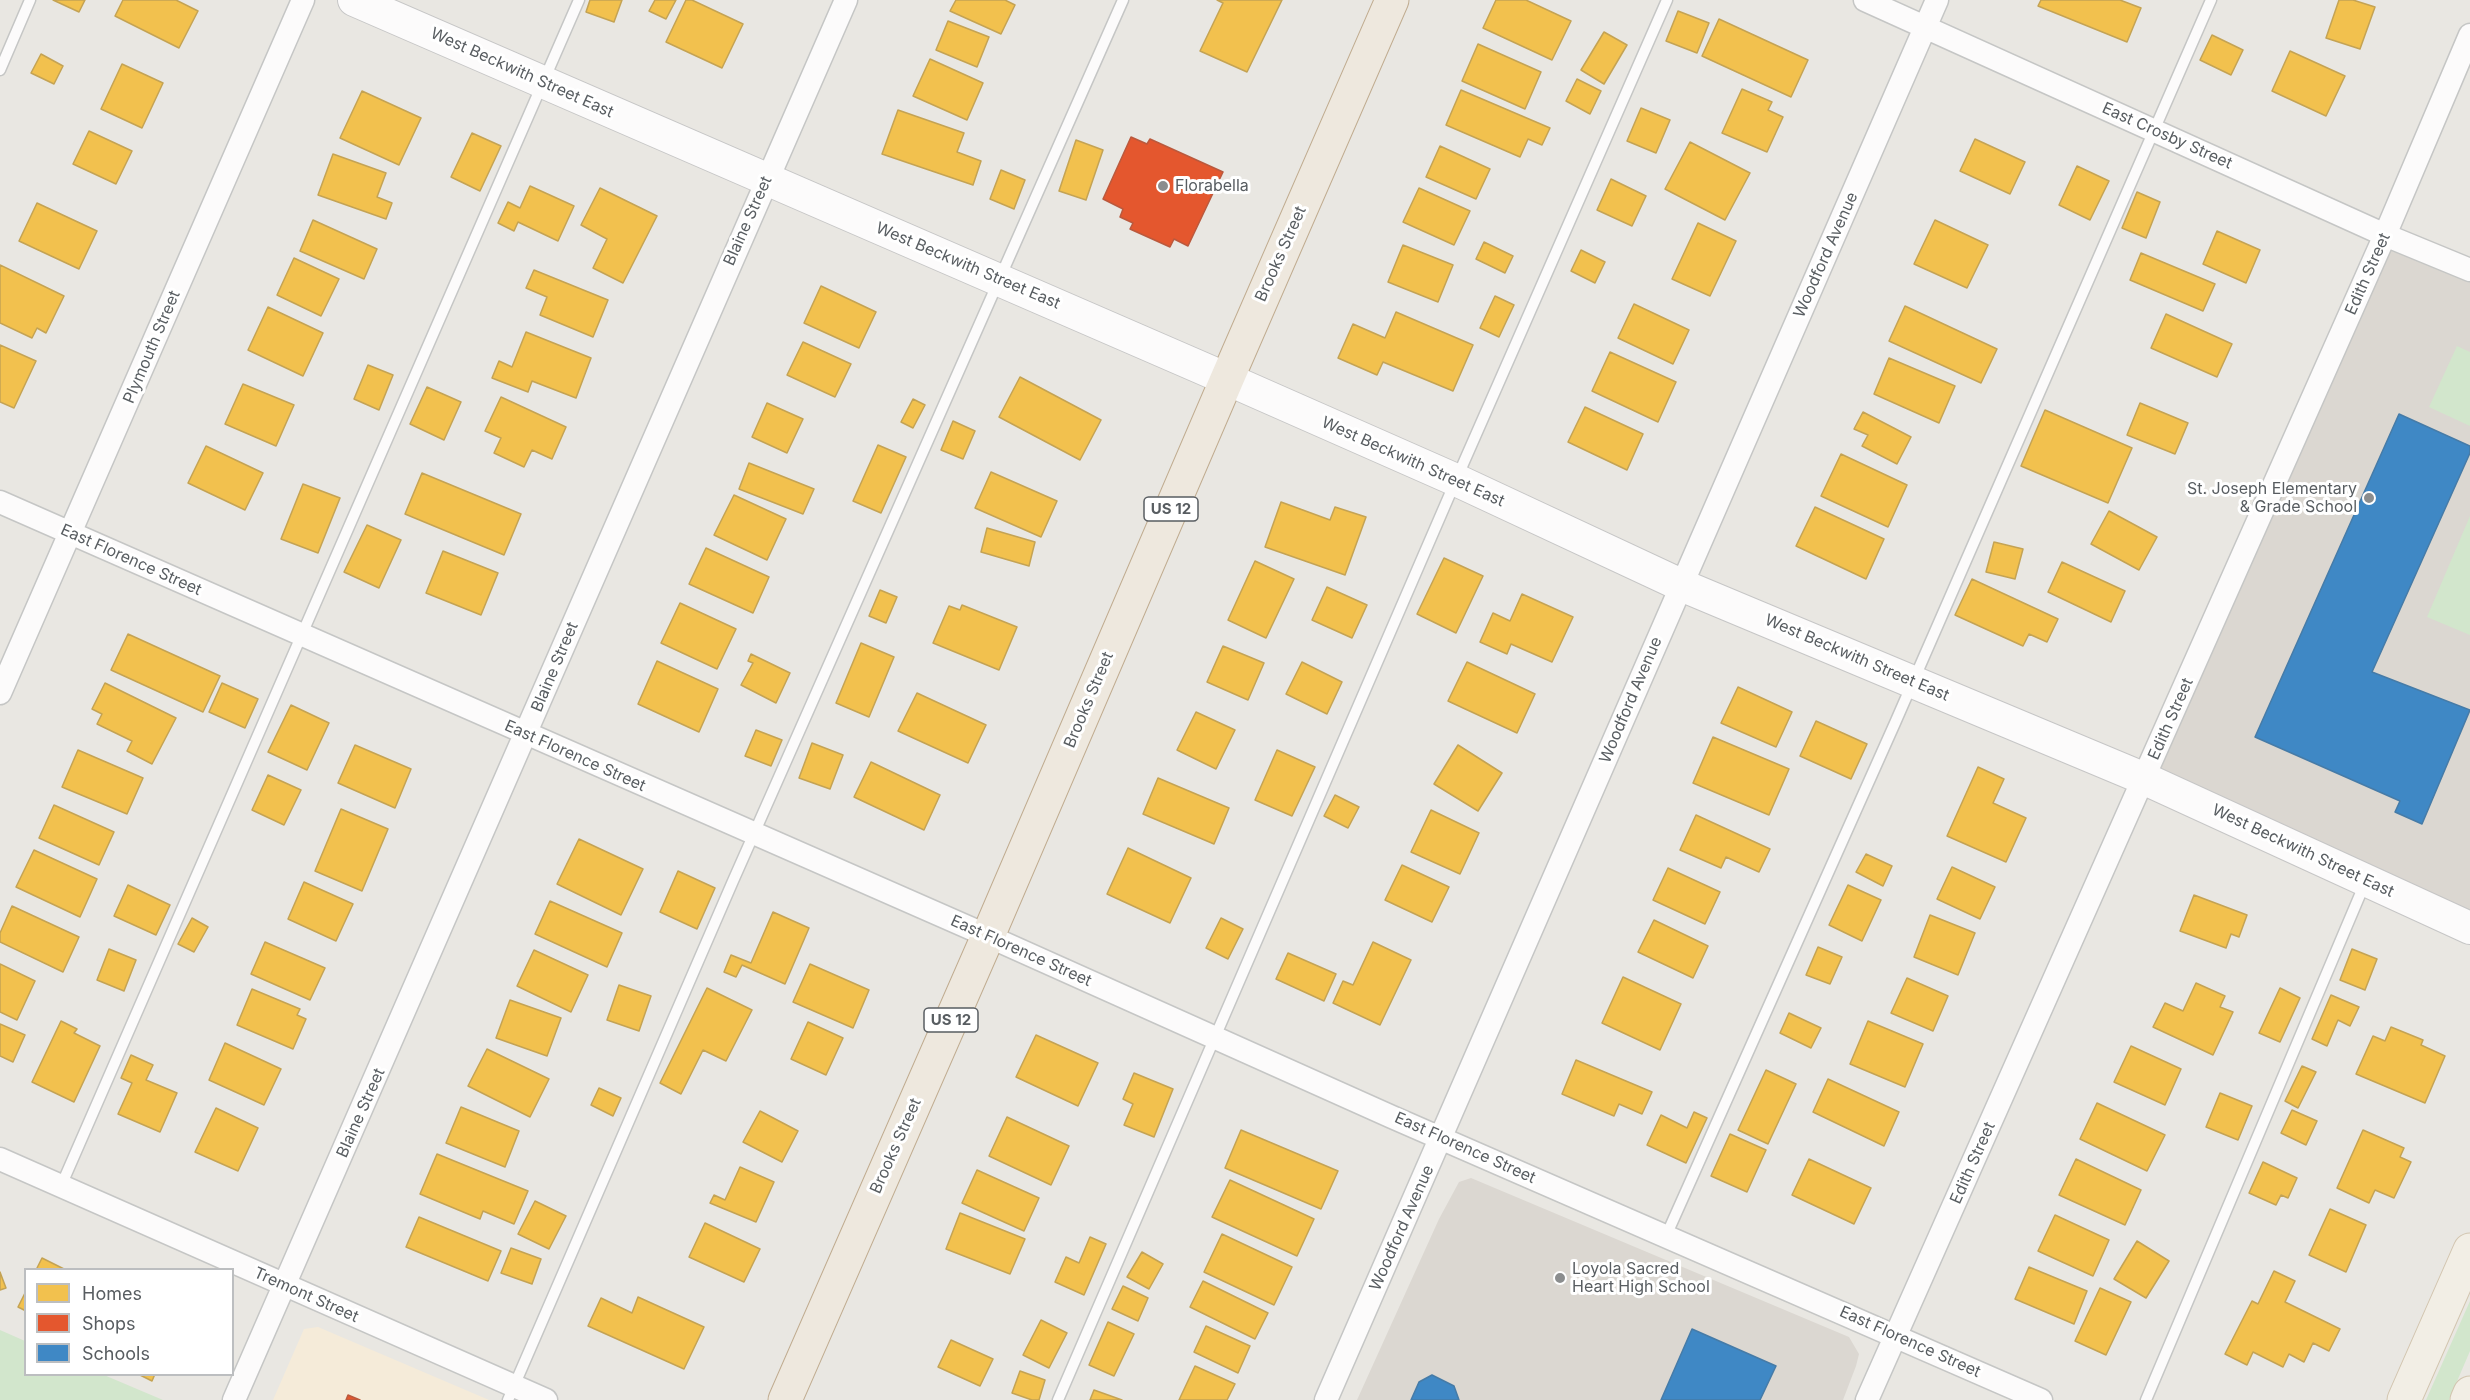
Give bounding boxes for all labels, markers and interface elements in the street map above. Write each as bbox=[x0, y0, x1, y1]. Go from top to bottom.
street label: West Beckwith Street East bbox=[428, 24, 616, 122]
street label: East Crosby Street bbox=[2099, 99, 2235, 173]
street label: Blaine Street bbox=[720, 173, 776, 269]
place label: Florabella bbox=[1175, 176, 1249, 196]
marker: Florabella bbox=[1156, 179, 1170, 193]
street label: Woodford Avenue bbox=[1790, 189, 1862, 321]
street label: Brooks Street bbox=[1251, 203, 1311, 305]
street label: West Beckwith Street East bbox=[873, 218, 1063, 314]
street label: Edith Street bbox=[2341, 230, 2395, 318]
street label: Plymouth Street bbox=[120, 288, 184, 406]
street label: West Beckwith Street East bbox=[1319, 413, 1507, 511]
place label: St. Joseph Elementary & Grade School bbox=[2187, 479, 2357, 517]
marker: St. Joseph Elementary & Grade School bbox=[2362, 491, 2376, 505]
road number: US 12 bbox=[1144, 497, 1198, 521]
street label: East Florence Street bbox=[58, 520, 204, 600]
street label: West Beckwith Street East bbox=[1762, 610, 1952, 706]
street label: Blaine Street bbox=[527, 619, 583, 715]
street label: Woodford Avenue bbox=[1596, 634, 1666, 766]
street label: Brooks Street bbox=[1060, 649, 1118, 751]
street label: Edith Street bbox=[2144, 675, 2198, 763]
street label: East Florence Street bbox=[502, 716, 648, 796]
street label: West Beckwith Street East bbox=[2209, 800, 2397, 902]
street label: East Florence Street bbox=[948, 911, 1094, 991]
road number: US 12 bbox=[924, 1008, 978, 1032]
street label: Blaine Street bbox=[333, 1065, 389, 1161]
street label: Brooks Street bbox=[866, 1095, 926, 1197]
street label: East Florence Street bbox=[1392, 1108, 1538, 1188]
street label: Edith Street bbox=[1946, 1119, 2000, 1207]
street label: Woodford Avenue bbox=[1366, 1162, 1438, 1294]
place label: Loyola Sacred Heart High School bbox=[1572, 1259, 1710, 1297]
street label: Tremont Street bbox=[251, 1263, 361, 1327]
legend bbox=[24, 1268, 234, 1376]
marker: Loyola Sacred Heart High School bbox=[1553, 1271, 1567, 1285]
text: Homes bbox=[82, 1283, 142, 1304]
street label: East Florence Street bbox=[1837, 1302, 1983, 1382]
text: Shops bbox=[82, 1313, 136, 1334]
text: Schools bbox=[82, 1343, 150, 1364]

